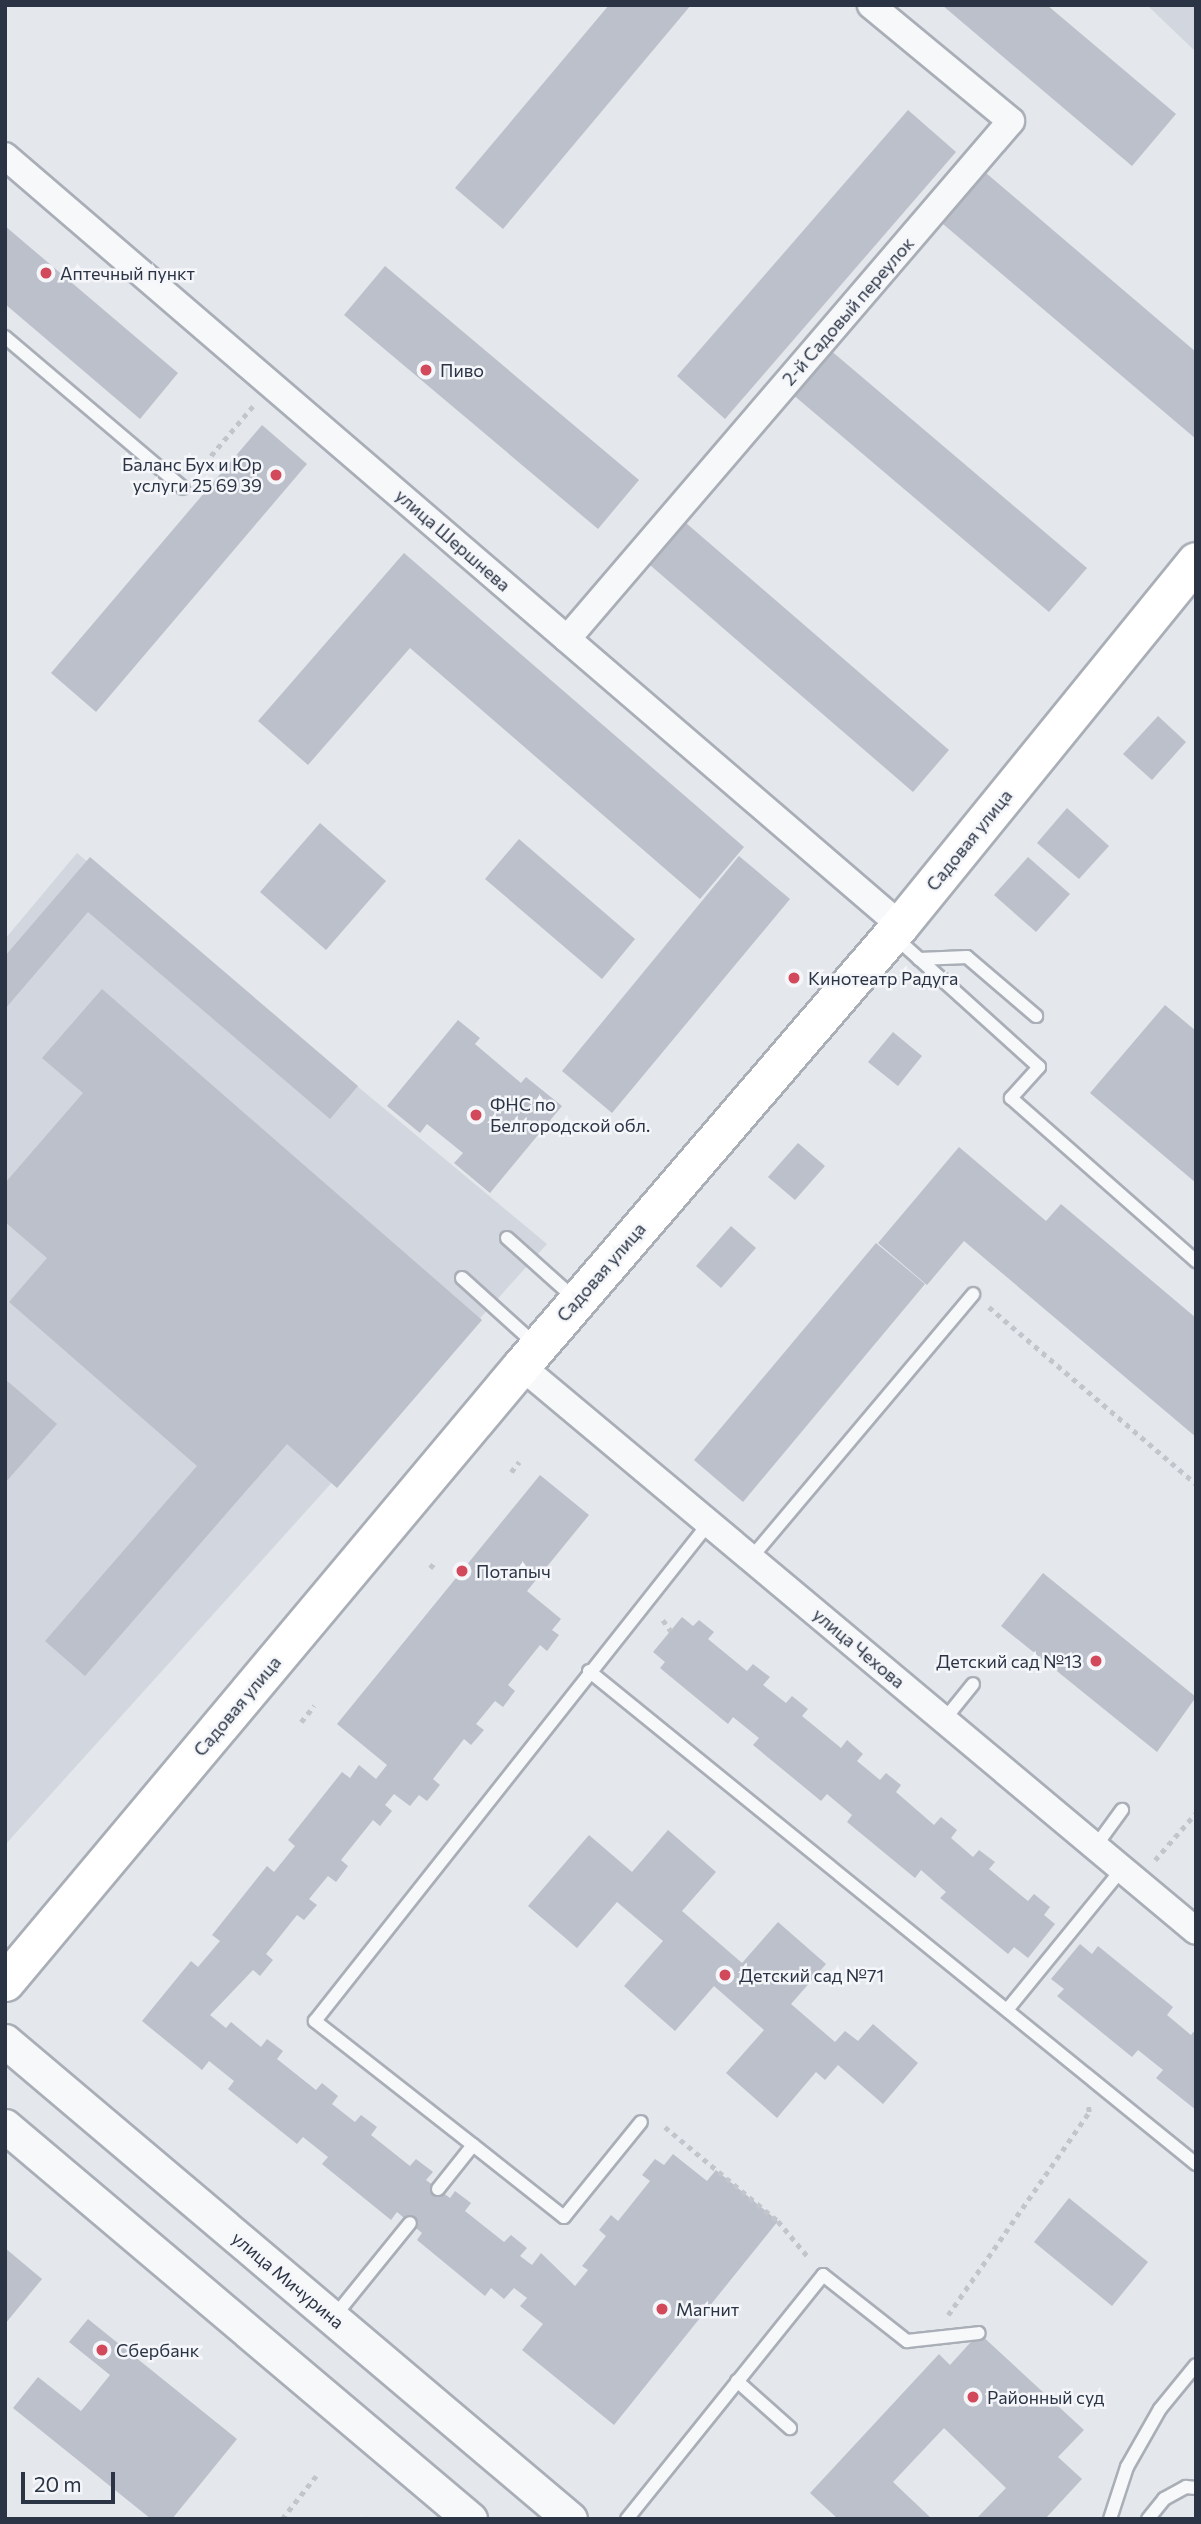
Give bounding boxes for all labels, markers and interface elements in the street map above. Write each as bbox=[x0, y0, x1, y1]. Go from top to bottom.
street label: 2-й Садовый переулок bbox=[778, 232, 918, 390]
place label: Аптечный пункт bbox=[60, 262, 195, 284]
marker: Аптечный пункт bbox=[38, 265, 54, 281]
place label: Пиво bbox=[440, 359, 484, 381]
marker: Пиво bbox=[418, 362, 434, 378]
place label: Баланс Бух и Юр услуги 25 69 39 bbox=[122, 454, 262, 496]
marker: Баланс Бух и Юр услуги 25 69 39 bbox=[268, 467, 284, 483]
street label: улица Шершнева bbox=[391, 484, 515, 596]
street label: Садовая улица bbox=[922, 785, 1016, 895]
place label: Кинотеатр Радуга bbox=[808, 967, 958, 989]
marker: Кинотеатр Радуга bbox=[786, 970, 802, 986]
place label: ФНС по Белгородской обл. bbox=[490, 1094, 650, 1136]
marker: ФНС по Белгородской обл. bbox=[468, 1107, 484, 1123]
street label: Садовая улица bbox=[552, 1218, 650, 1326]
place label: Потапыч bbox=[476, 1560, 551, 1582]
marker: Потапыч bbox=[454, 1563, 470, 1579]
street label: улица Чехова bbox=[809, 1603, 909, 1693]
place label: Детский сад №13 bbox=[936, 1650, 1082, 1672]
street label: Садовая улица bbox=[189, 1652, 285, 1760]
marker: Детский сад №13 bbox=[1088, 1653, 1104, 1669]
place label: Детский сад №71 bbox=[739, 1964, 884, 1986]
marker: Детский сад №71 bbox=[717, 1967, 733, 1983]
street label: улица Мичурина bbox=[228, 2227, 348, 2333]
place label: Магнит bbox=[676, 2298, 739, 2320]
marker: Магнит bbox=[654, 2301, 670, 2317]
place label: Сбербанк bbox=[116, 2339, 199, 2361]
marker: Сбербанк bbox=[94, 2342, 110, 2358]
place label: Районный суд bbox=[987, 2386, 1104, 2408]
marker: Районный суд bbox=[965, 2389, 981, 2405]
scale bar bbox=[24, 2458, 119, 2502]
text: 20 m bbox=[34, 2471, 82, 2496]

